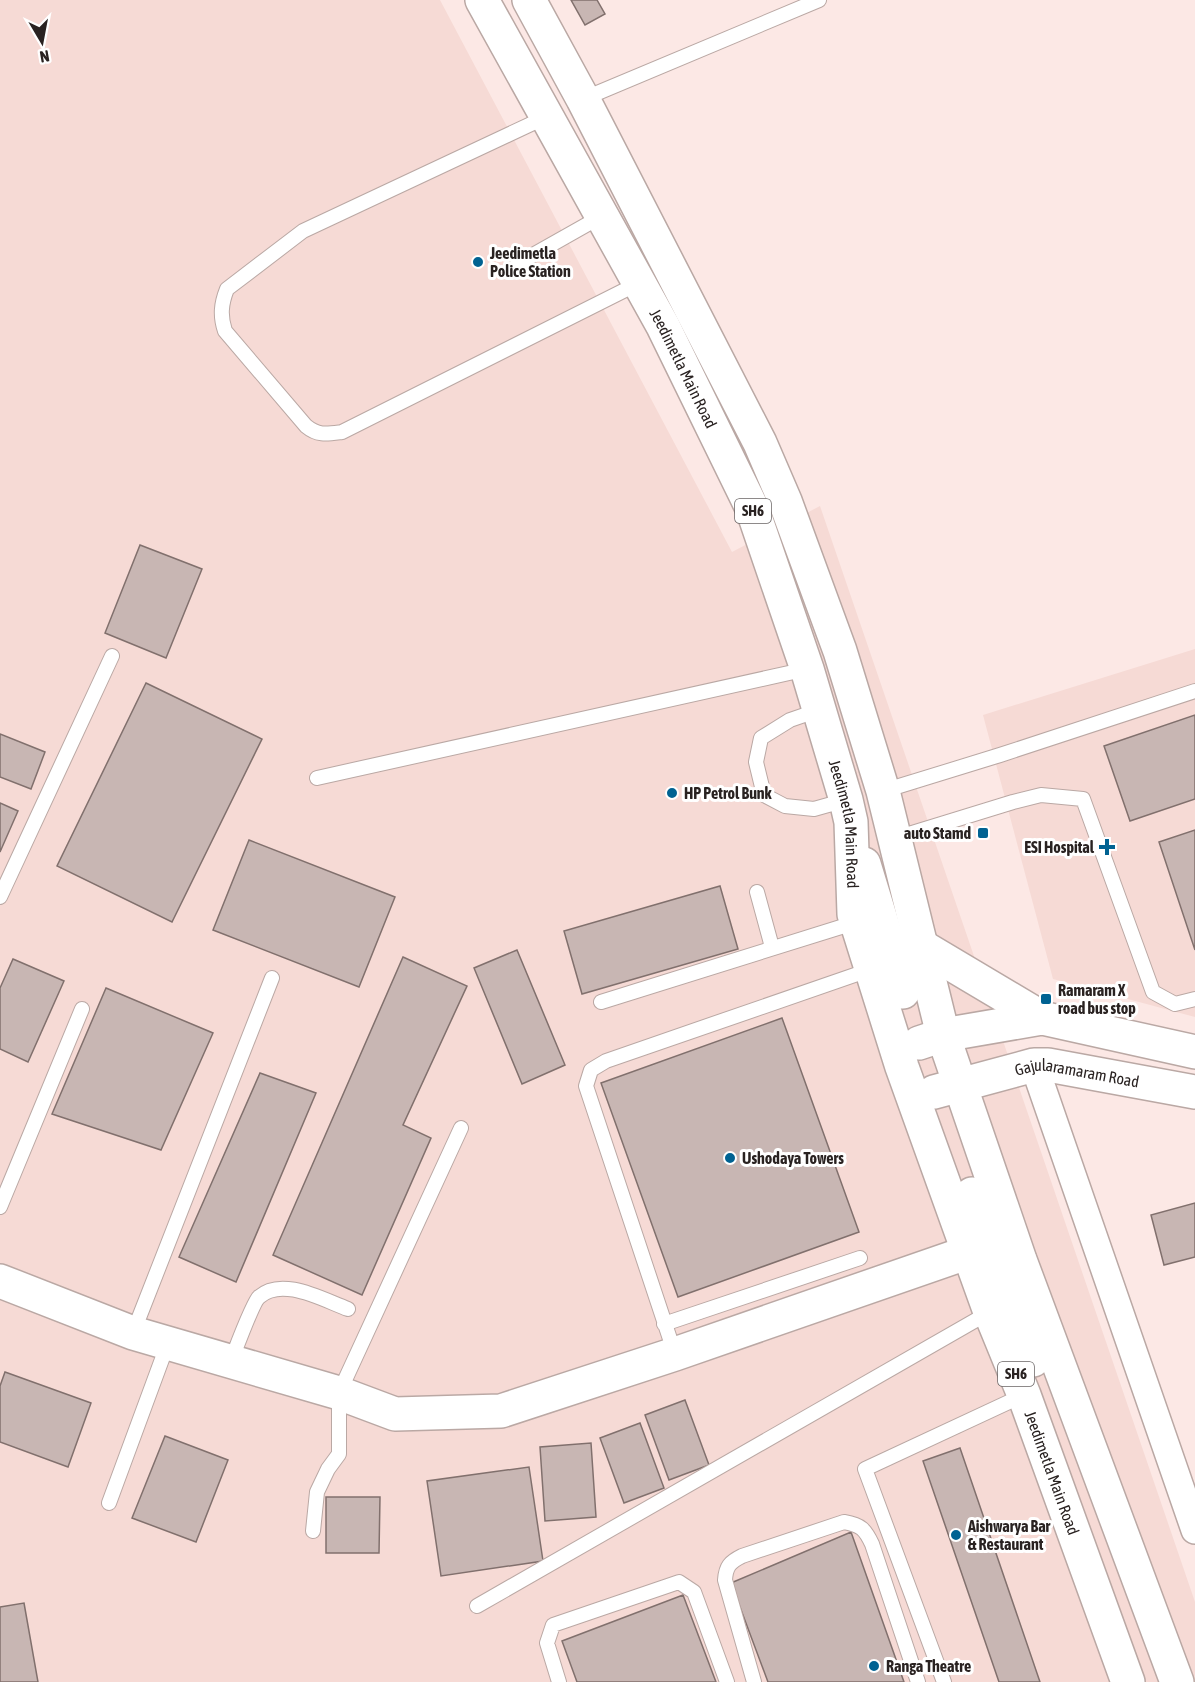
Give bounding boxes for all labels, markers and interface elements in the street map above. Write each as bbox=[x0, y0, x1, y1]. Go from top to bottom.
north arrow bbox=[12, 12, 72, 72]
text: N bbox=[38, 47, 51, 66]
place label: Jeedimetla Police Station bbox=[489, 244, 571, 280]
marker: Jeedimetla Police Station bbox=[471, 255, 485, 269]
street label: Jeedimetla Main Road bbox=[646, 306, 720, 431]
road number: SH6 bbox=[735, 499, 771, 523]
street label: Jeedimetla Main Road bbox=[826, 758, 862, 889]
place label: HP Petrol Bunk bbox=[684, 784, 773, 802]
marker: HP Petrol Bunk bbox=[665, 786, 679, 800]
place label: auto Stamd bbox=[904, 824, 971, 842]
marker: auto Stamd bbox=[976, 826, 990, 840]
place label: ESI Hospital bbox=[1024, 838, 1095, 856]
marker: ESI Hospital bbox=[1098, 838, 1116, 856]
place label: Ramaram X road bus stop bbox=[1058, 981, 1136, 1017]
marker: Ramaram X road bus stop bbox=[1039, 992, 1053, 1006]
street label: Gajularamaram Road bbox=[1013, 1056, 1141, 1091]
place label: Ushodaya Towers bbox=[742, 1149, 844, 1167]
marker: Ushodaya Towers bbox=[723, 1151, 737, 1165]
road number: SH6 bbox=[998, 1362, 1034, 1386]
street label: Jeedimetla Main Road bbox=[1021, 1408, 1083, 1537]
place label: Aishwarya Bar & Restaurant bbox=[967, 1517, 1051, 1553]
marker: Aishwarya Bar & Restaurant bbox=[949, 1528, 963, 1542]
place label: Ranga Theatre bbox=[886, 1657, 971, 1675]
marker: Ranga Theatre bbox=[867, 1659, 881, 1673]

